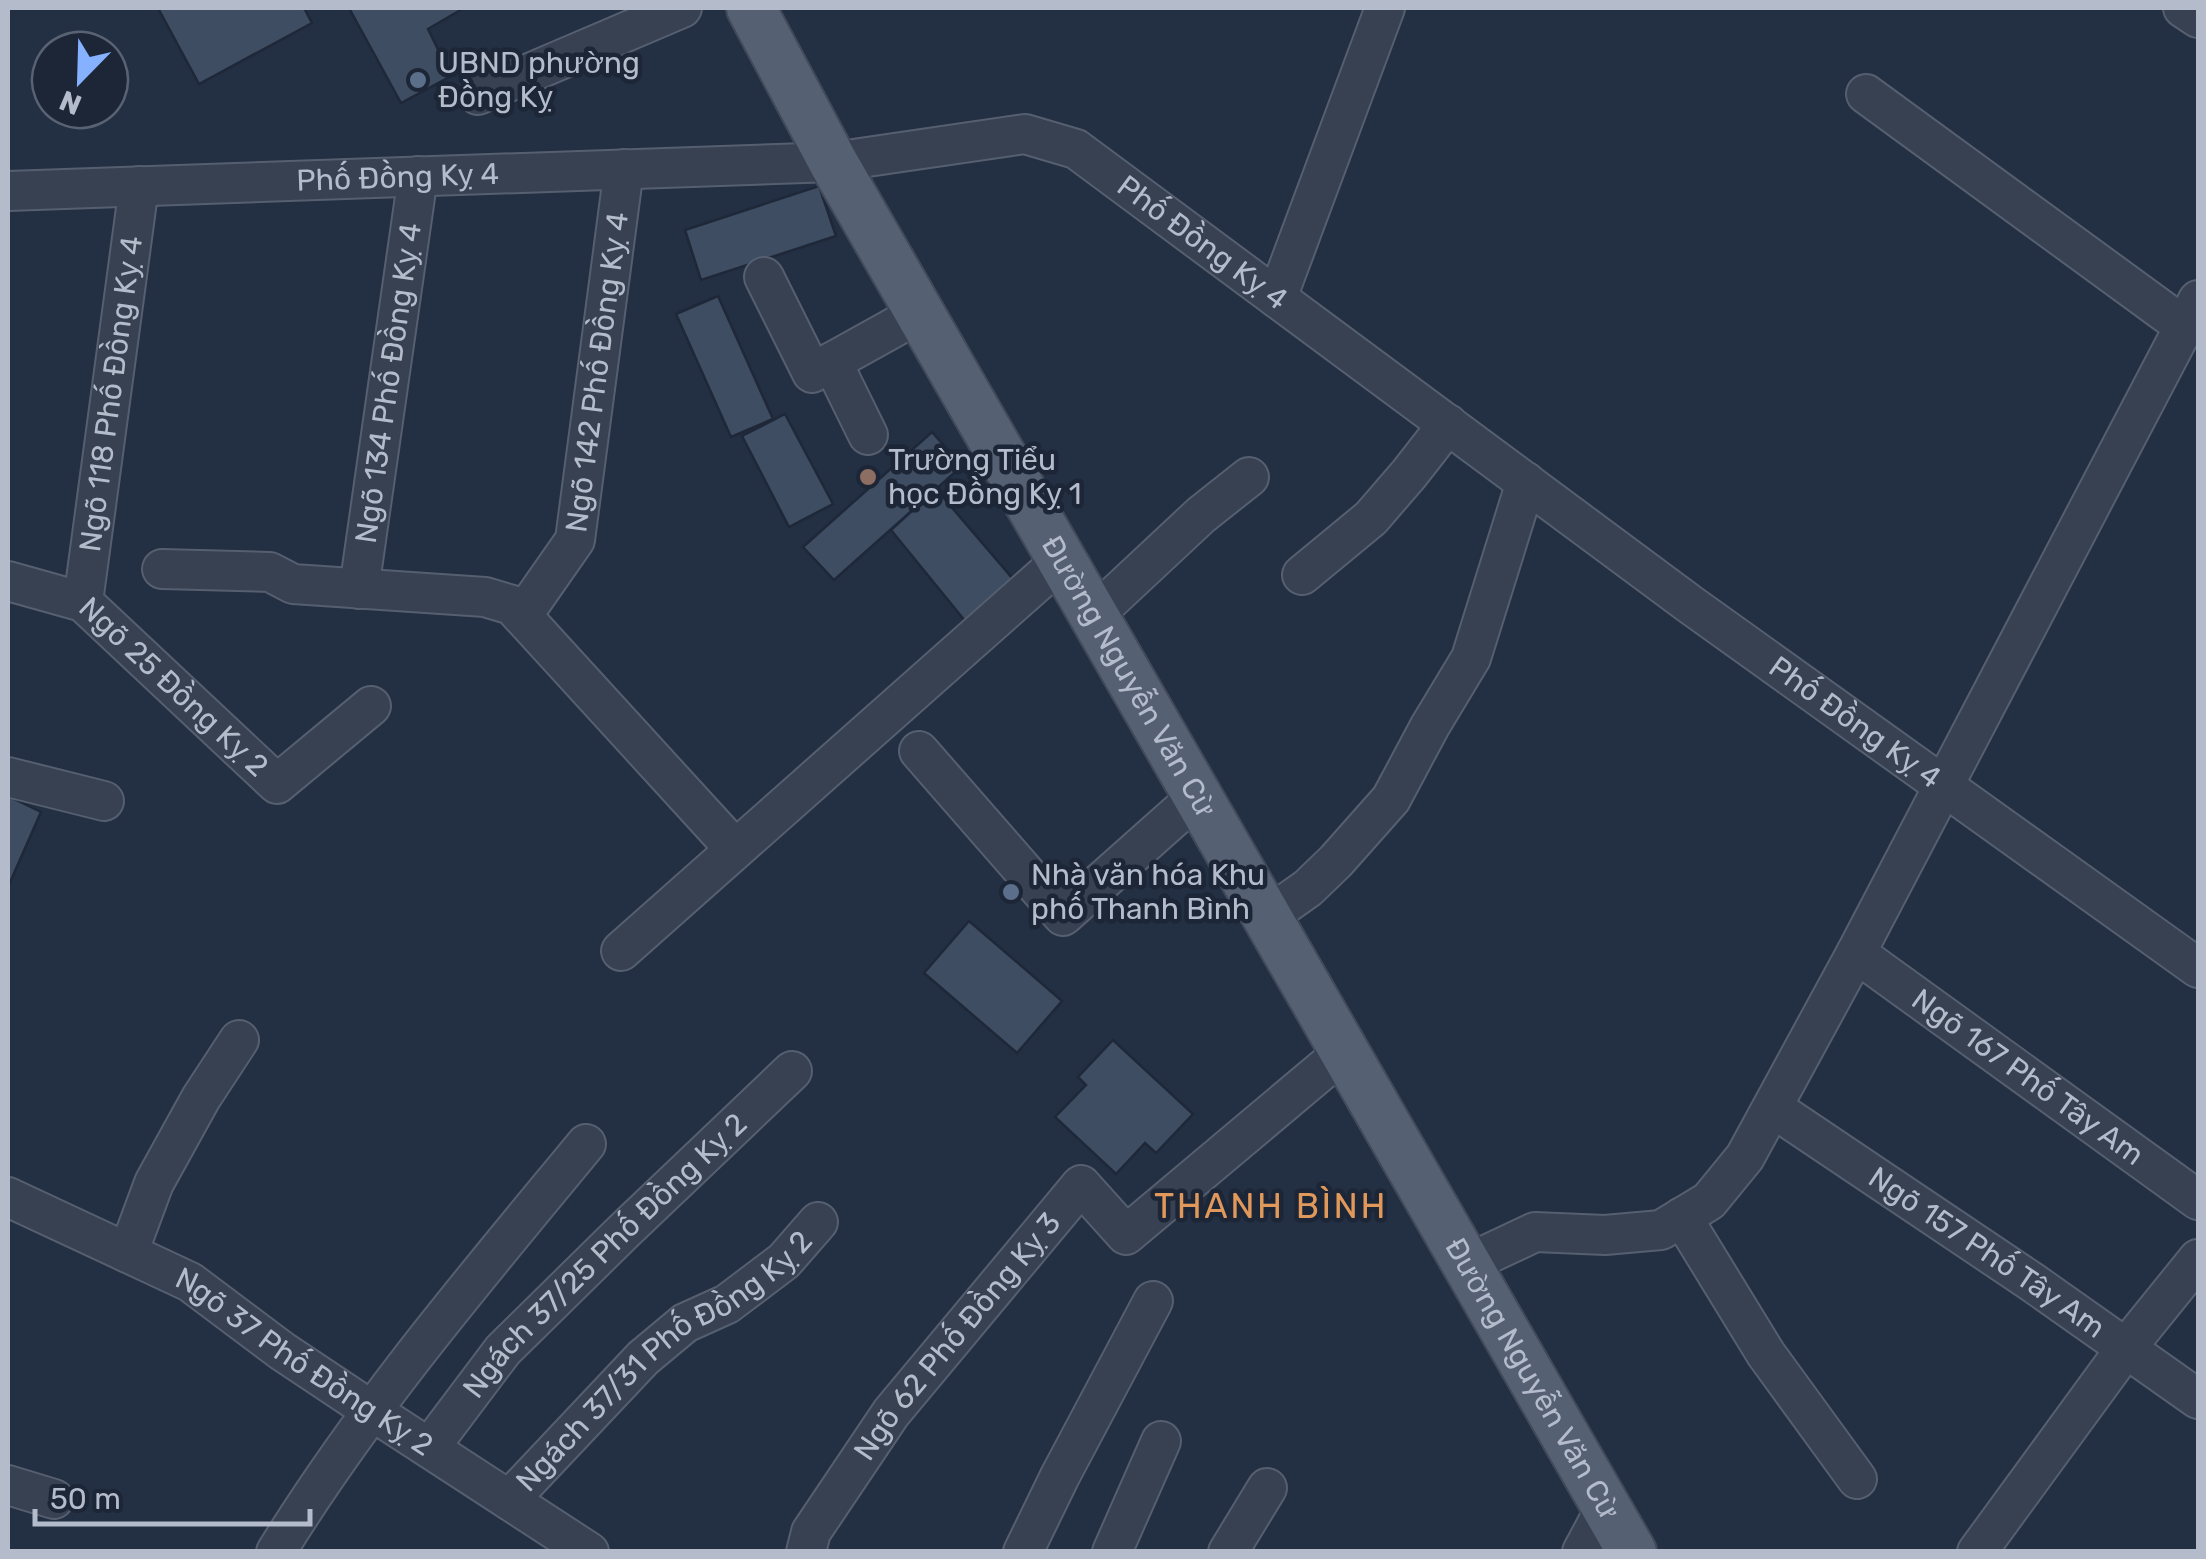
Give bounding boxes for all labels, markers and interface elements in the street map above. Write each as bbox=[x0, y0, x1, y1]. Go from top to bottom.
north arrow bbox=[30, 30, 130, 130]
place label: UBND phường Đồng Kỵ bbox=[438, 45, 640, 115]
marker: UBND phường Đồng Kỵ bbox=[407, 69, 429, 91]
text: N bbox=[55, 83, 86, 122]
street label: Phố Đồng Kỵ 4 bbox=[296, 156, 500, 199]
street label: Phố Đồng Kỵ 4 bbox=[1110, 168, 1295, 318]
street label: Ngõ 142 Phố Đồng Kỵ 4 bbox=[558, 210, 636, 534]
street label: Ngõ 134 Phố Đồng Kỵ 4 bbox=[348, 221, 429, 546]
street label: Ngõ 118 Phố Đồng Kỵ 4 bbox=[72, 234, 150, 554]
place label: Trường Tiểu học Đồng Kỵ 1 bbox=[888, 442, 1082, 512]
marker: Trường Tiểu học Đồng Kỵ 1 bbox=[857, 466, 879, 488]
street label: Đường Nguyễn Văn Cừ bbox=[1034, 529, 1224, 824]
street label: Ngõ 25 Đồng Kỵ 2 bbox=[72, 590, 275, 784]
street label: Phố Đồng Kỵ 4 bbox=[1762, 649, 1948, 796]
place label: Nhà văn hóa Khu phố Thanh Bình bbox=[1031, 857, 1265, 927]
marker: Nhà văn hóa Khu phố Thanh Bình bbox=[1000, 881, 1022, 903]
street label: Ngõ 167 Phố Tây Am bbox=[1905, 981, 2151, 1173]
street label: Ngách 37/25 Phố Đồng Kỵ 2 bbox=[455, 1106, 754, 1405]
street label: Ngõ 157 Phố Tây Am bbox=[1862, 1159, 2112, 1346]
district label: THANH BÌNH bbox=[1154, 1185, 1388, 1227]
street label: Ngõ 62 Phố Đồng Kỵ 3 bbox=[846, 1205, 1068, 1467]
street label: Ngách 37/31 Phố Đồng Kỵ 2 bbox=[509, 1223, 820, 1499]
street label: Đường Nguyễn Văn Cừ bbox=[1437, 1232, 1627, 1526]
street label: Ngõ 37 Phố Đồng Kỵ 2 bbox=[170, 1260, 440, 1464]
scale bar bbox=[35, 1464, 310, 1526]
text: 50 m bbox=[50, 1481, 121, 1517]

